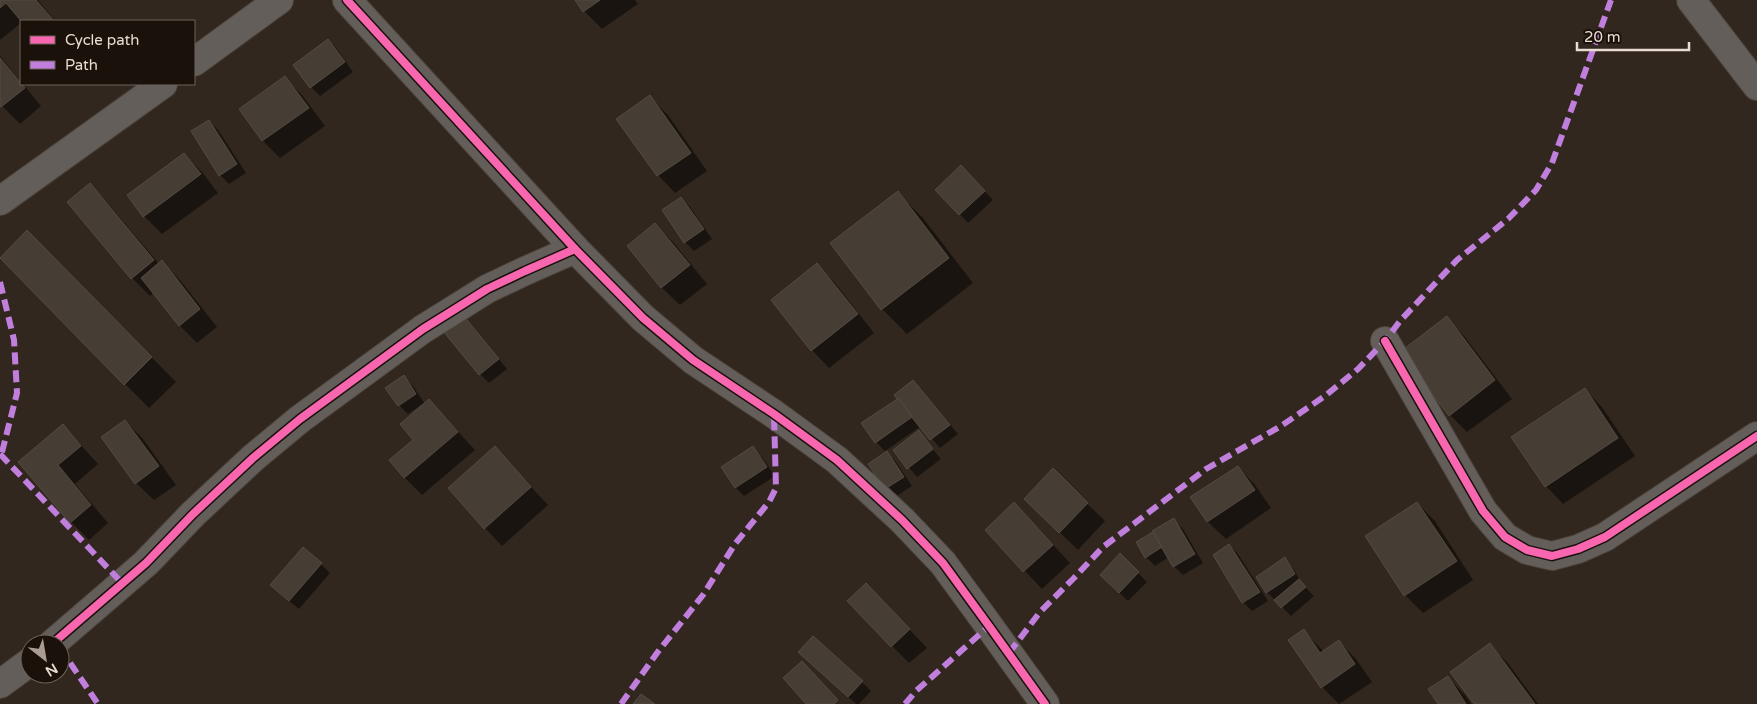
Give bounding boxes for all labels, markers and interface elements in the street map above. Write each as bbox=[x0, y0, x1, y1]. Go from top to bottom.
legend bbox=[20, 20, 195, 85]
scale bar bbox=[1577, 20, 1690, 52]
text: 20 m bbox=[1584, 28, 1621, 46]
text: Cycle path bbox=[65, 31, 139, 49]
text: Path bbox=[65, 56, 98, 74]
north arrow bbox=[20, 634, 70, 684]
text: N bbox=[42, 660, 61, 680]

